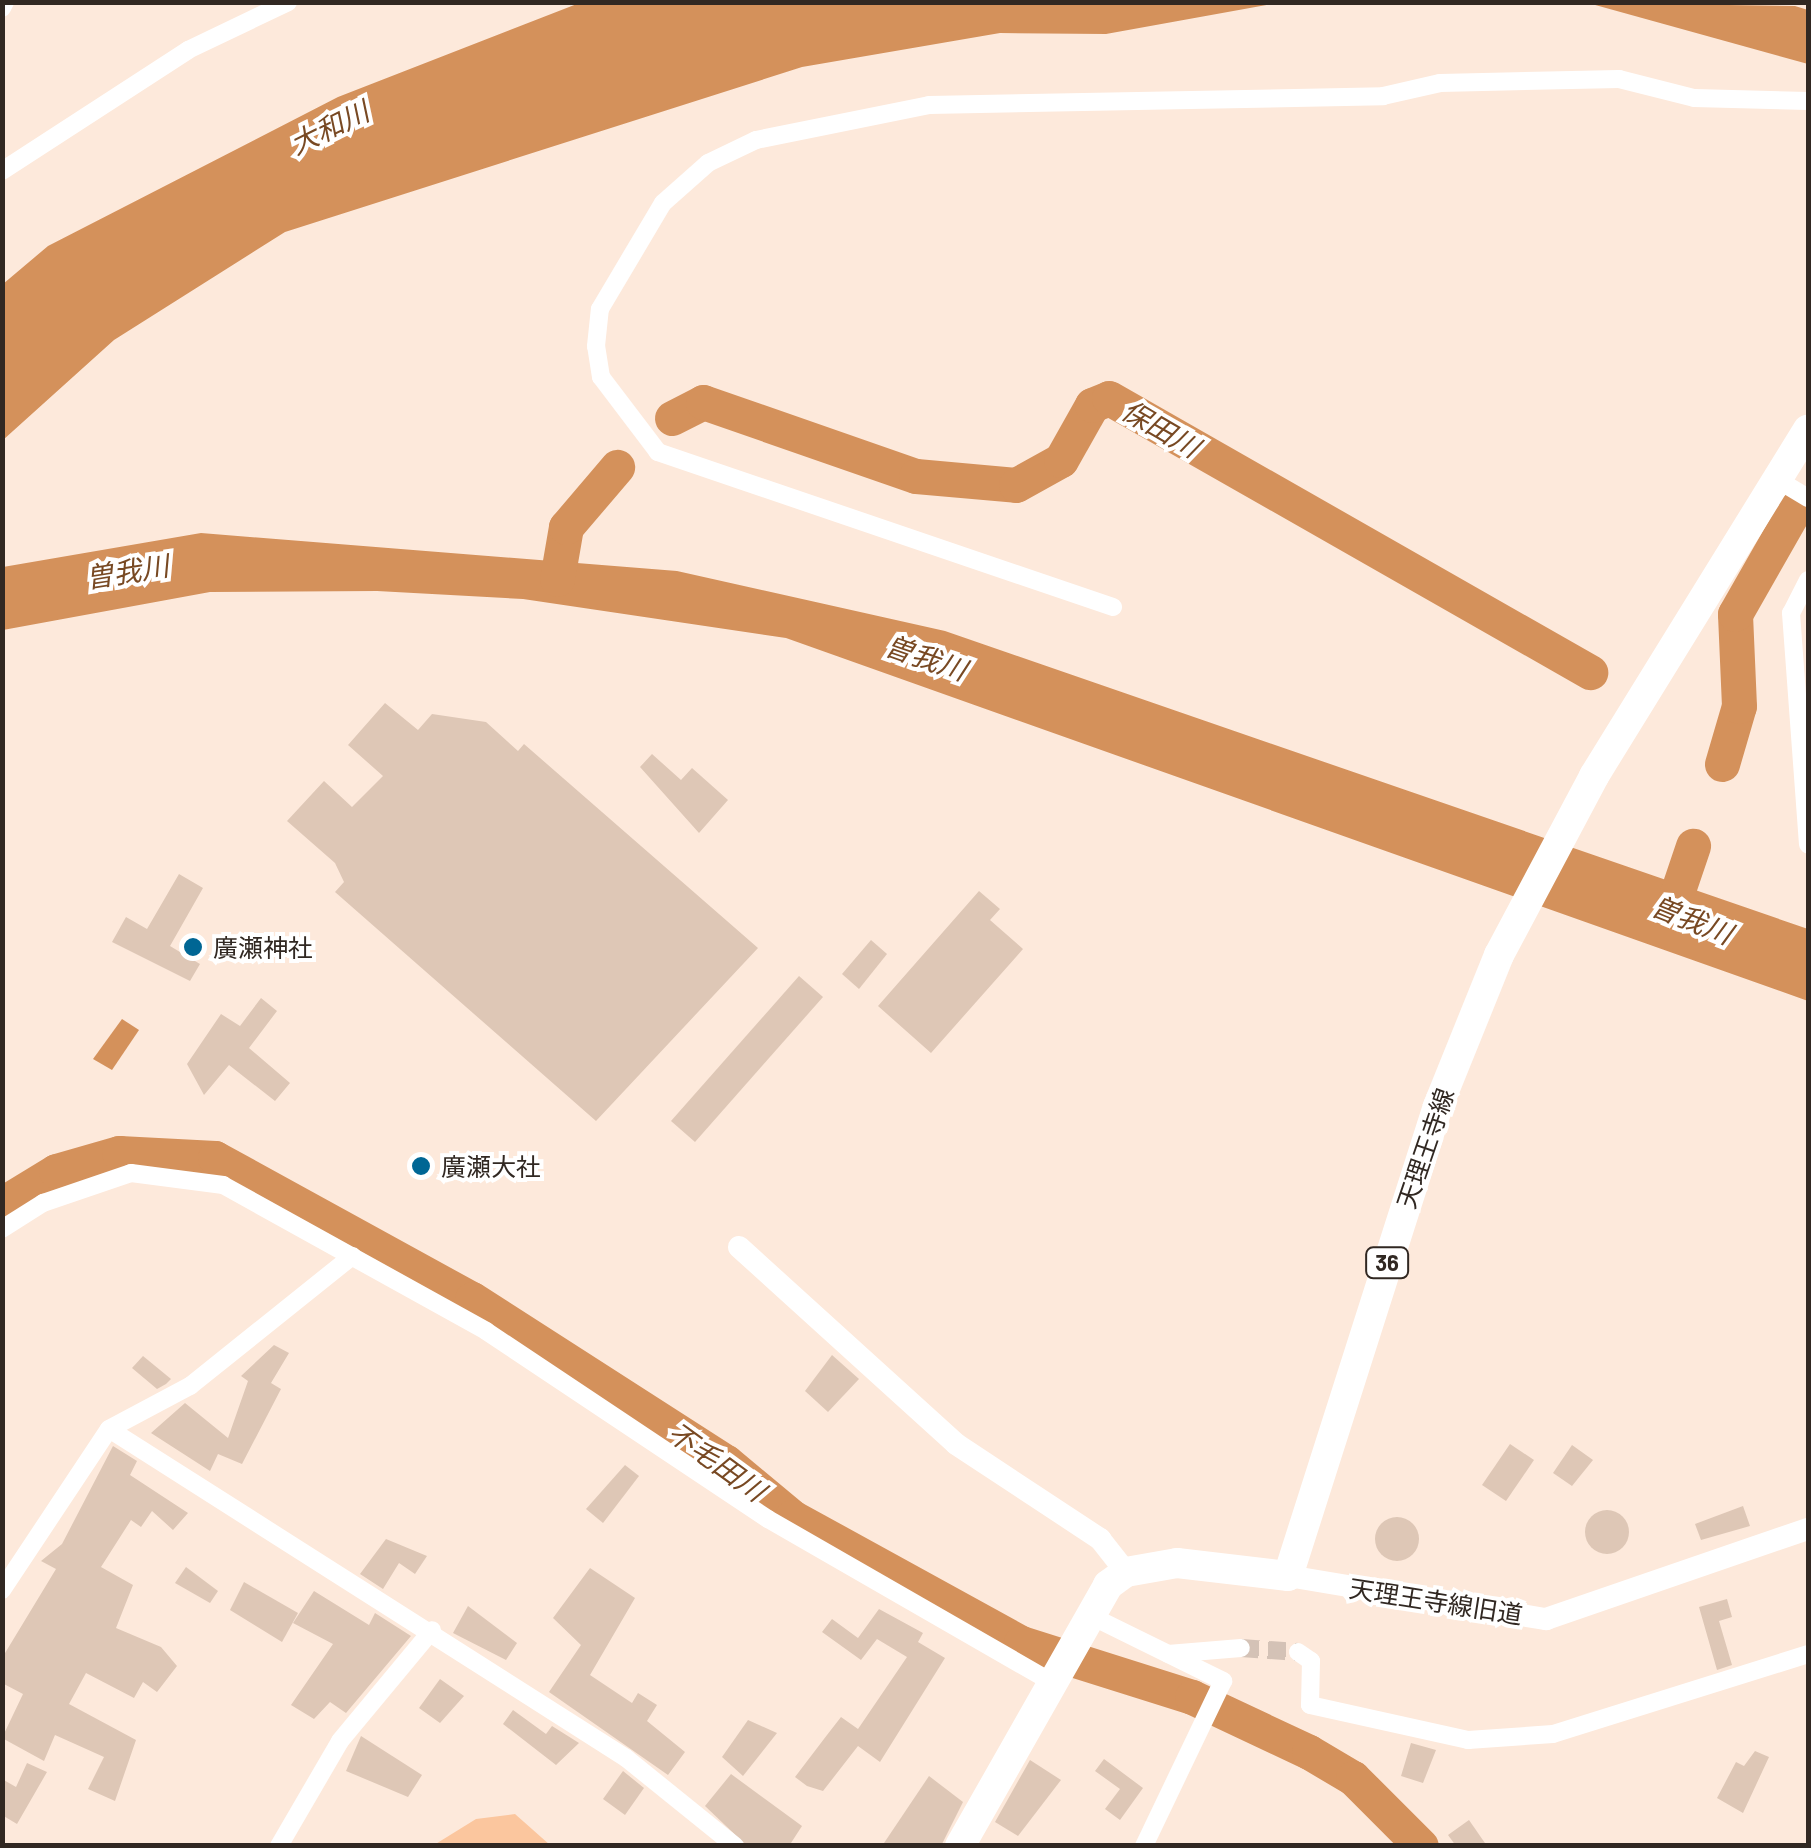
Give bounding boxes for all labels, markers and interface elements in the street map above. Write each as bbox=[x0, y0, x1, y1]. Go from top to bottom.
water label: 大和川 bbox=[284, 93, 374, 161]
water label: 保田川 bbox=[1116, 392, 1206, 464]
water label: 曽我川 bbox=[83, 548, 171, 594]
water label: 曽我川 bbox=[881, 627, 971, 687]
water label: 曽我川 bbox=[1647, 888, 1737, 950]
place label: 廣瀬神社 bbox=[213, 932, 313, 962]
marker: 廣瀬神社 bbox=[182, 936, 204, 958]
street label: 天理王寺線 bbox=[1390, 1084, 1460, 1212]
place label: 廣瀬大社 bbox=[441, 1151, 541, 1181]
marker: 廣瀬大社 bbox=[410, 1155, 432, 1177]
road number: 36 bbox=[1364, 1246, 1410, 1280]
water label: 不毛田川 bbox=[662, 1414, 772, 1508]
street label: 天理王寺線旧道 bbox=[1347, 1572, 1525, 1630]

